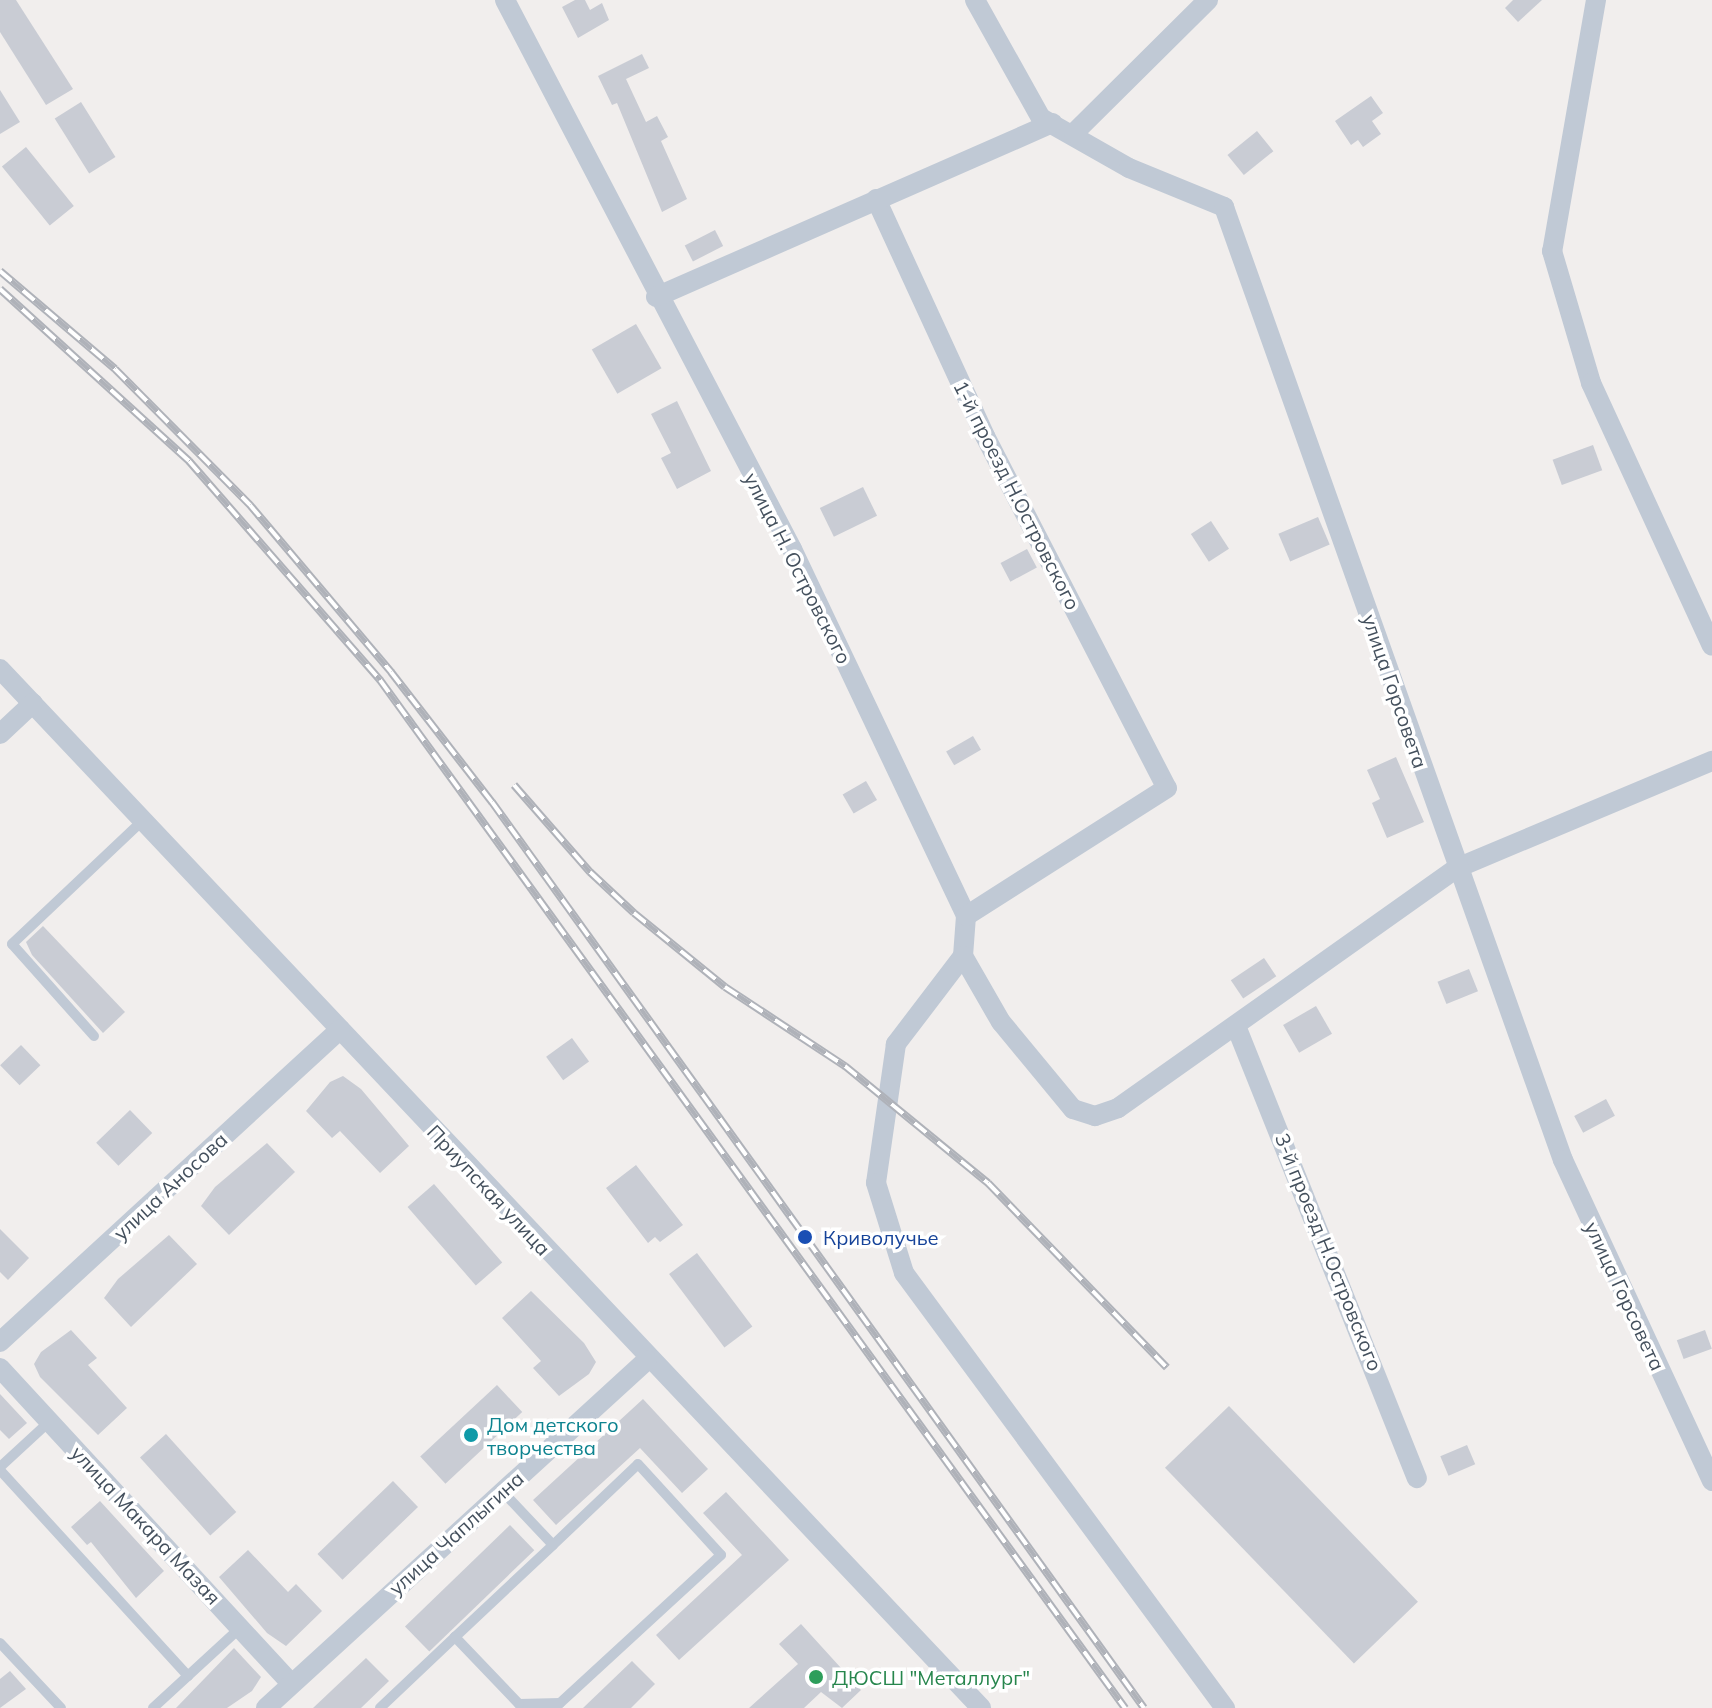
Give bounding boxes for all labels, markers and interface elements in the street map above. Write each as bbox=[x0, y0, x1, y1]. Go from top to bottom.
street label: 1-й проезд Н.Островского bbox=[949, 376, 1085, 614]
street label: улица Н. Островского bbox=[739, 468, 857, 668]
street label: улица Горсовета bbox=[1357, 611, 1433, 771]
street label: Приупская улица bbox=[422, 1120, 556, 1260]
street label: улица Аносова bbox=[108, 1127, 232, 1245]
street label: 3-й проезд Н.Островского bbox=[1270, 1130, 1388, 1374]
street label: улица Горсовета bbox=[1580, 1218, 1670, 1374]
place label: Криволучье bbox=[823, 1225, 939, 1249]
marker: Криволучье bbox=[794, 1226, 816, 1248]
place label: Дом детского творчества bbox=[487, 1412, 619, 1459]
marker: Дом детского творчества bbox=[462, 1426, 480, 1444]
street label: улица Макара Мазая bbox=[66, 1441, 226, 1609]
street label: улица Чаплыгина bbox=[384, 1466, 528, 1600]
place label: ДЮСШ "Металлург" bbox=[832, 1665, 1030, 1689]
marker: ДЮСШ "Металлург" bbox=[807, 1668, 825, 1686]

